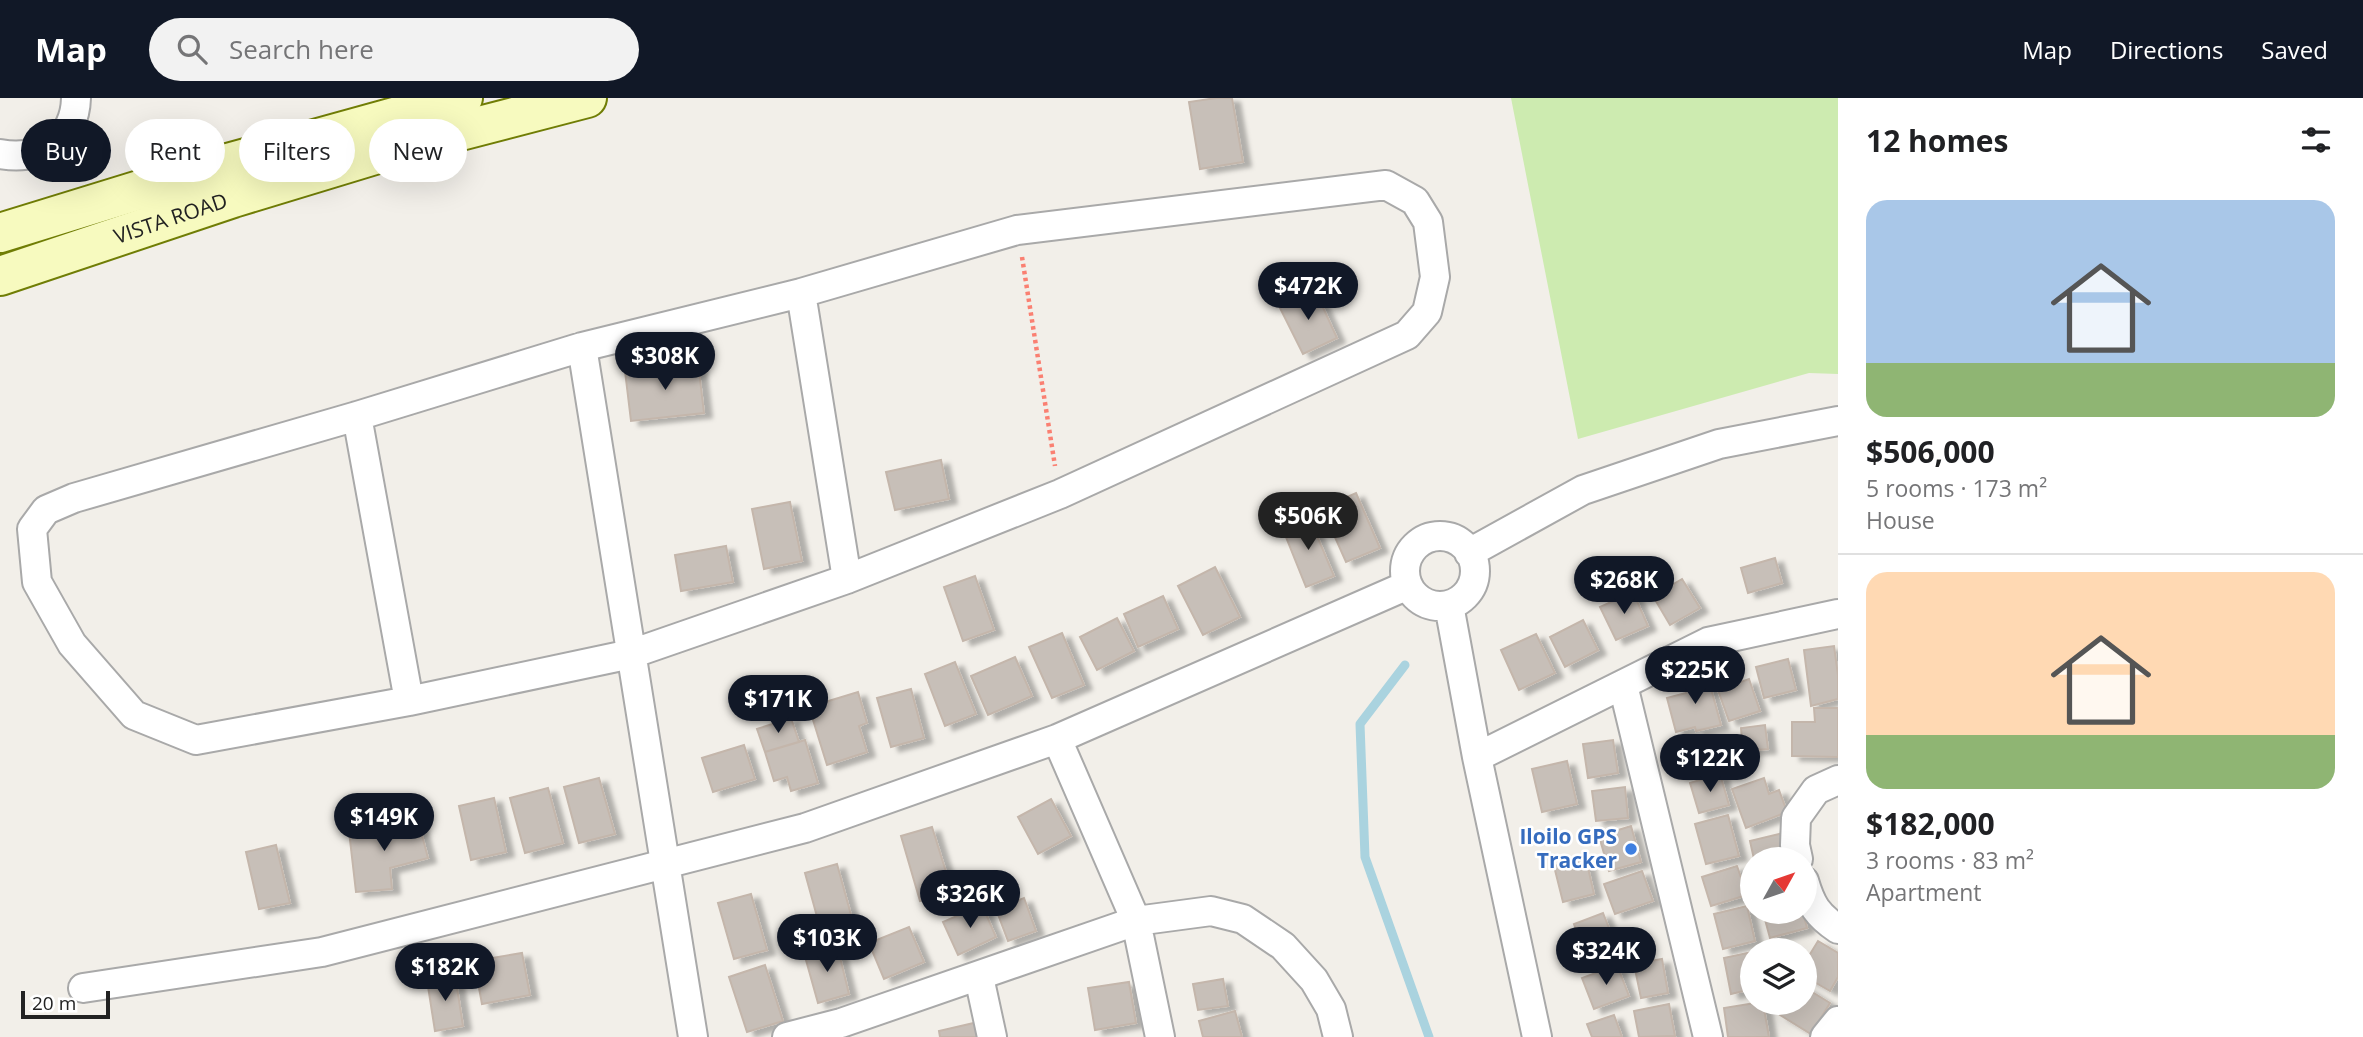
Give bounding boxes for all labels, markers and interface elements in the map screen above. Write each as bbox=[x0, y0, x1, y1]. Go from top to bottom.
search box bbox=[149, 18, 639, 81]
text: Map bbox=[35, 27, 107, 72]
icon: search bbox=[173, 30, 211, 68]
text: Search here bbox=[229, 31, 374, 67]
text: Map bbox=[2022, 33, 2072, 66]
text: Directions bbox=[2110, 33, 2223, 66]
text: Saved bbox=[2261, 33, 2328, 66]
chip: Buy bbox=[21, 119, 111, 182]
chip: Rent bbox=[125, 119, 225, 182]
chip: Filters bbox=[239, 119, 355, 182]
chip: New bbox=[369, 119, 467, 182]
text: 12 homes bbox=[1866, 120, 2009, 161]
icon: filters bbox=[2297, 121, 2335, 159]
street label: VISTA ROAD bbox=[110, 186, 231, 250]
icon: home bbox=[2038, 245, 2164, 371]
pin: $472K bbox=[1259, 262, 1357, 322]
text: $472K bbox=[1274, 269, 1342, 301]
pin: $308K bbox=[616, 332, 714, 392]
text: $308K bbox=[631, 339, 699, 371]
text: $506,000 bbox=[1866, 431, 1995, 472]
text: 5 rooms · 173 m² bbox=[1866, 472, 2047, 504]
pin: $506K bbox=[1259, 492, 1357, 552]
text: $506K bbox=[1274, 499, 1342, 531]
text: House bbox=[1866, 504, 1935, 536]
pin: $268K bbox=[1575, 556, 1673, 616]
text: $268K bbox=[1590, 563, 1658, 595]
icon: home bbox=[2038, 617, 2164, 743]
pin: $225K bbox=[1646, 646, 1744, 706]
text: $225K bbox=[1661, 653, 1729, 685]
pin: $171K bbox=[729, 676, 827, 735]
text: $171K bbox=[744, 682, 812, 714]
pin: $122K bbox=[1661, 734, 1759, 794]
text: $122K bbox=[1676, 741, 1744, 773]
pin: $149K bbox=[335, 794, 433, 853]
text: $149K bbox=[350, 800, 418, 832]
text: $182,000 bbox=[1866, 803, 1995, 844]
place label: Iloilo GPS Tracker bbox=[1519, 822, 1617, 874]
marker: Iloilo GPS Tracker bbox=[1623, 841, 1639, 857]
text: 3 rooms · 83 m² bbox=[1866, 844, 2034, 876]
north arrow bbox=[1740, 847, 1816, 924]
map controls bbox=[1740, 847, 1817, 1015]
pin: $326K bbox=[921, 870, 1019, 930]
text: Apartment bbox=[1866, 876, 1982, 908]
text: $326K bbox=[936, 877, 1004, 909]
pin: $103K bbox=[778, 914, 876, 974]
text: $103K bbox=[793, 921, 861, 953]
pin: $324K bbox=[1557, 928, 1655, 987]
text: $324K bbox=[1572, 934, 1640, 966]
button: layers bbox=[1740, 938, 1817, 1015]
pin: $182K bbox=[396, 944, 494, 1003]
text: $182K bbox=[411, 950, 479, 982]
scale bar bbox=[21, 988, 110, 1020]
text: 20 m bbox=[32, 990, 76, 1016]

